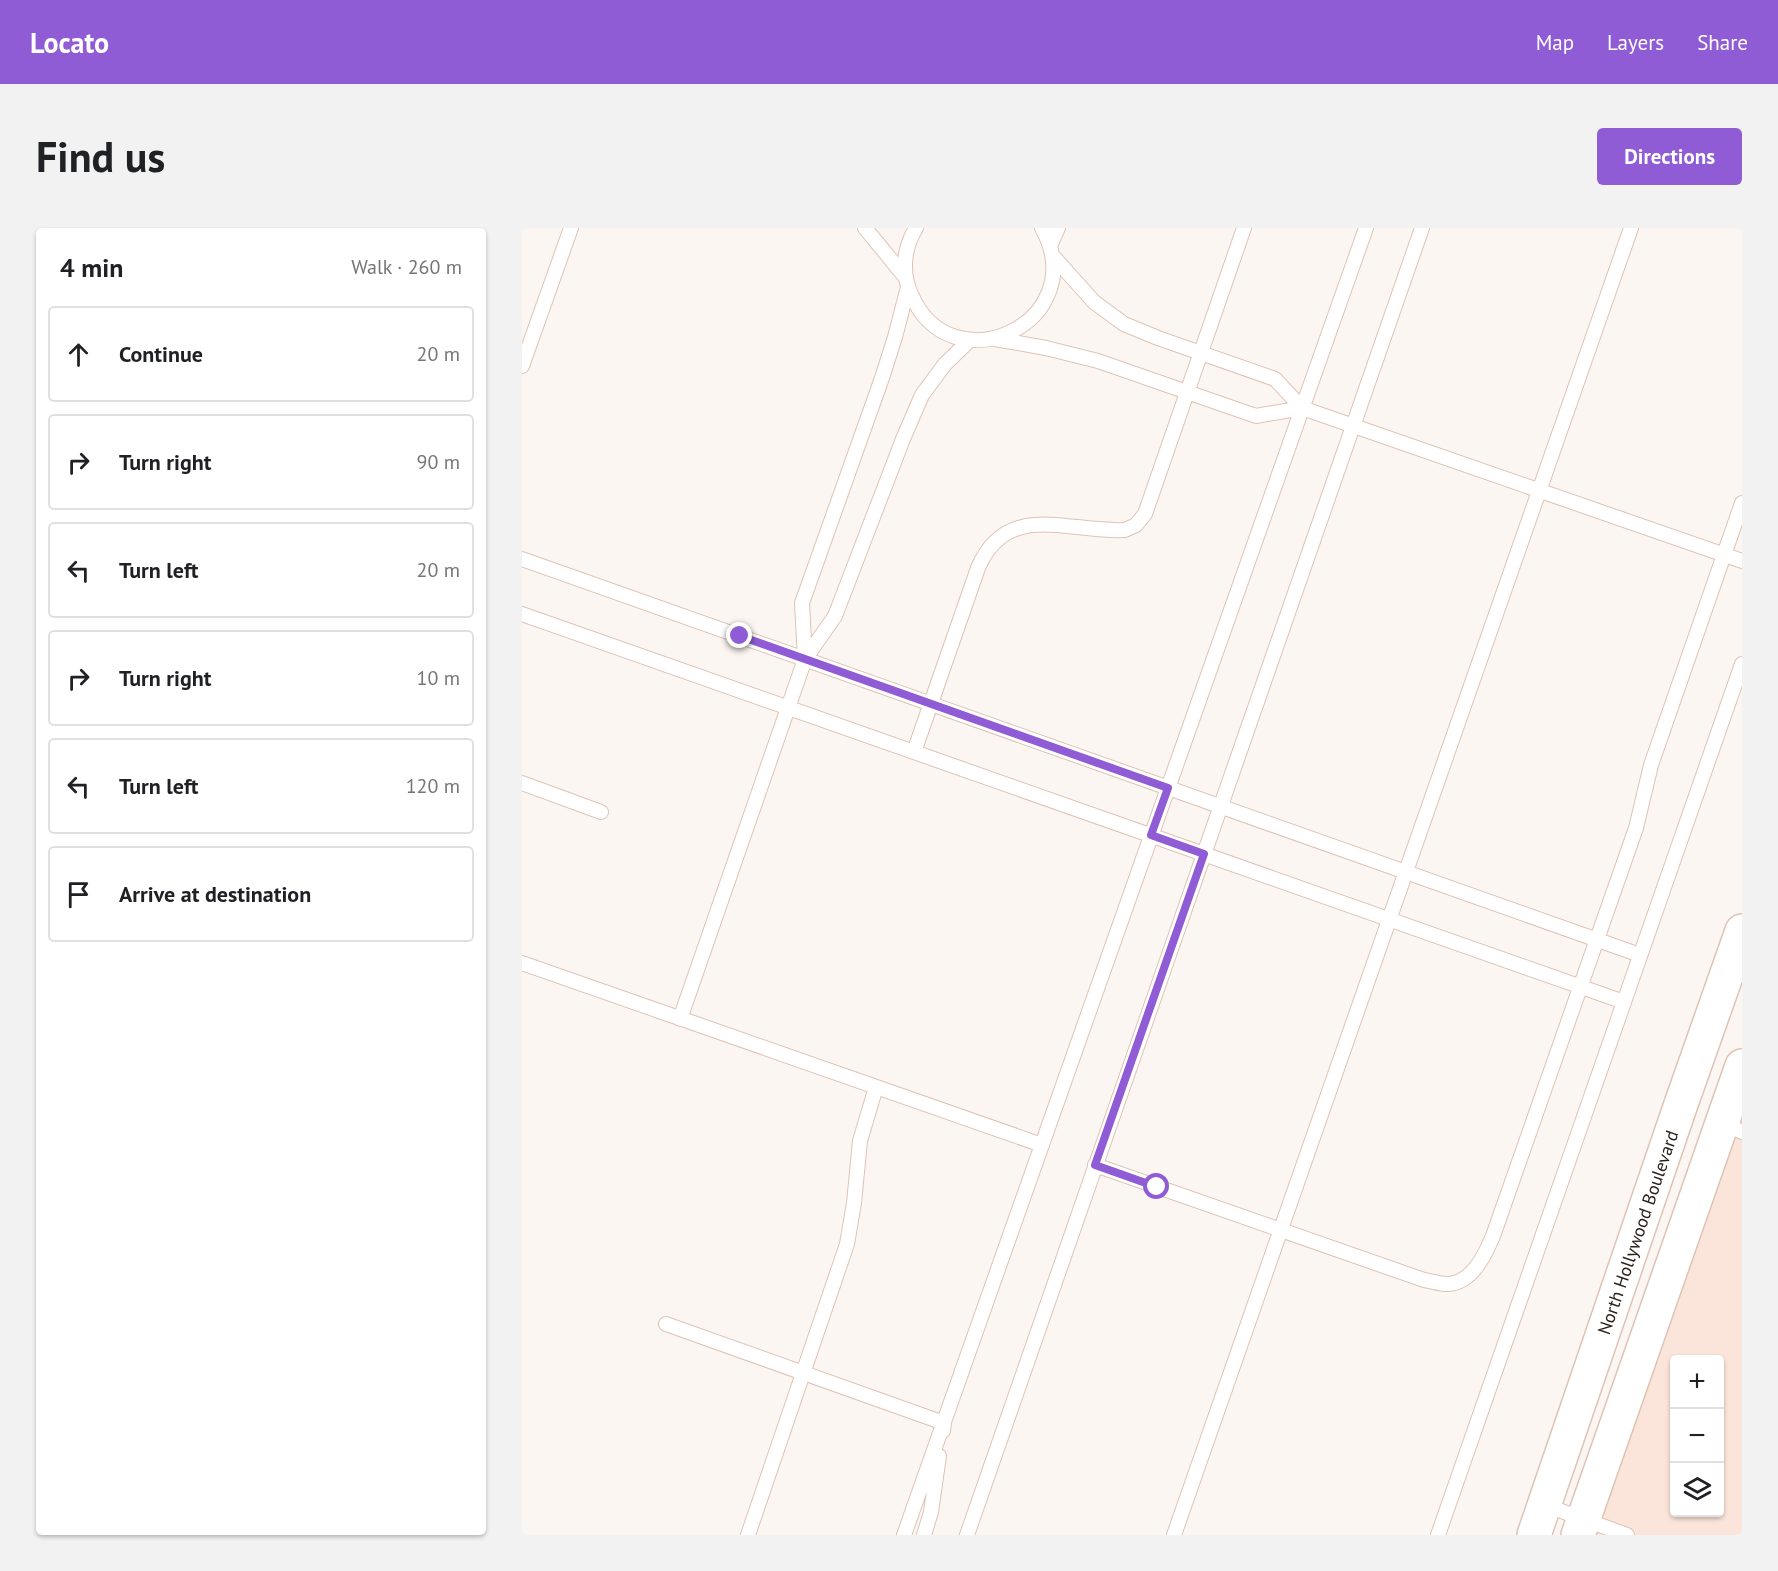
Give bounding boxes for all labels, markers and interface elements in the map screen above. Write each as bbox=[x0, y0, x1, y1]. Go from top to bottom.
text: Locato bbox=[30, 24, 109, 61]
text: Map bbox=[1536, 29, 1574, 56]
text: Layers bbox=[1607, 29, 1664, 56]
text: Share bbox=[1697, 29, 1748, 56]
button: Directions bbox=[1597, 128, 1742, 185]
text: Find us bbox=[36, 129, 165, 184]
text: 4 min bbox=[60, 251, 123, 284]
text: Walk · 260 m bbox=[351, 254, 462, 280]
icon: ahead bbox=[62, 338, 95, 371]
text: Continue bbox=[119, 340, 203, 368]
text: 20 m bbox=[417, 341, 460, 367]
icon: right bbox=[62, 446, 95, 479]
text: Turn right bbox=[119, 448, 211, 476]
text: 90 m bbox=[417, 449, 460, 475]
icon: left bbox=[62, 554, 95, 587]
text: Turn left bbox=[119, 556, 199, 584]
text: 20 m bbox=[417, 557, 460, 583]
route end bbox=[726, 622, 752, 648]
icon: right bbox=[62, 662, 95, 695]
text: Turn right bbox=[119, 664, 211, 692]
text: 10 m bbox=[417, 665, 460, 691]
icon: left bbox=[62, 770, 95, 803]
text: Turn left bbox=[119, 772, 199, 800]
text: 120 m bbox=[406, 773, 460, 799]
icon: arrive bbox=[62, 878, 95, 911]
text: Arrive at destination bbox=[119, 880, 311, 908]
street label: North Hollywood Boulevard bbox=[1592, 1127, 1683, 1337]
route start bbox=[1143, 1173, 1169, 1199]
map controls bbox=[1670, 1355, 1724, 1517]
button: + bbox=[1670, 1355, 1724, 1409]
button: − bbox=[1670, 1409, 1724, 1463]
button: layers bbox=[1670, 1463, 1724, 1517]

